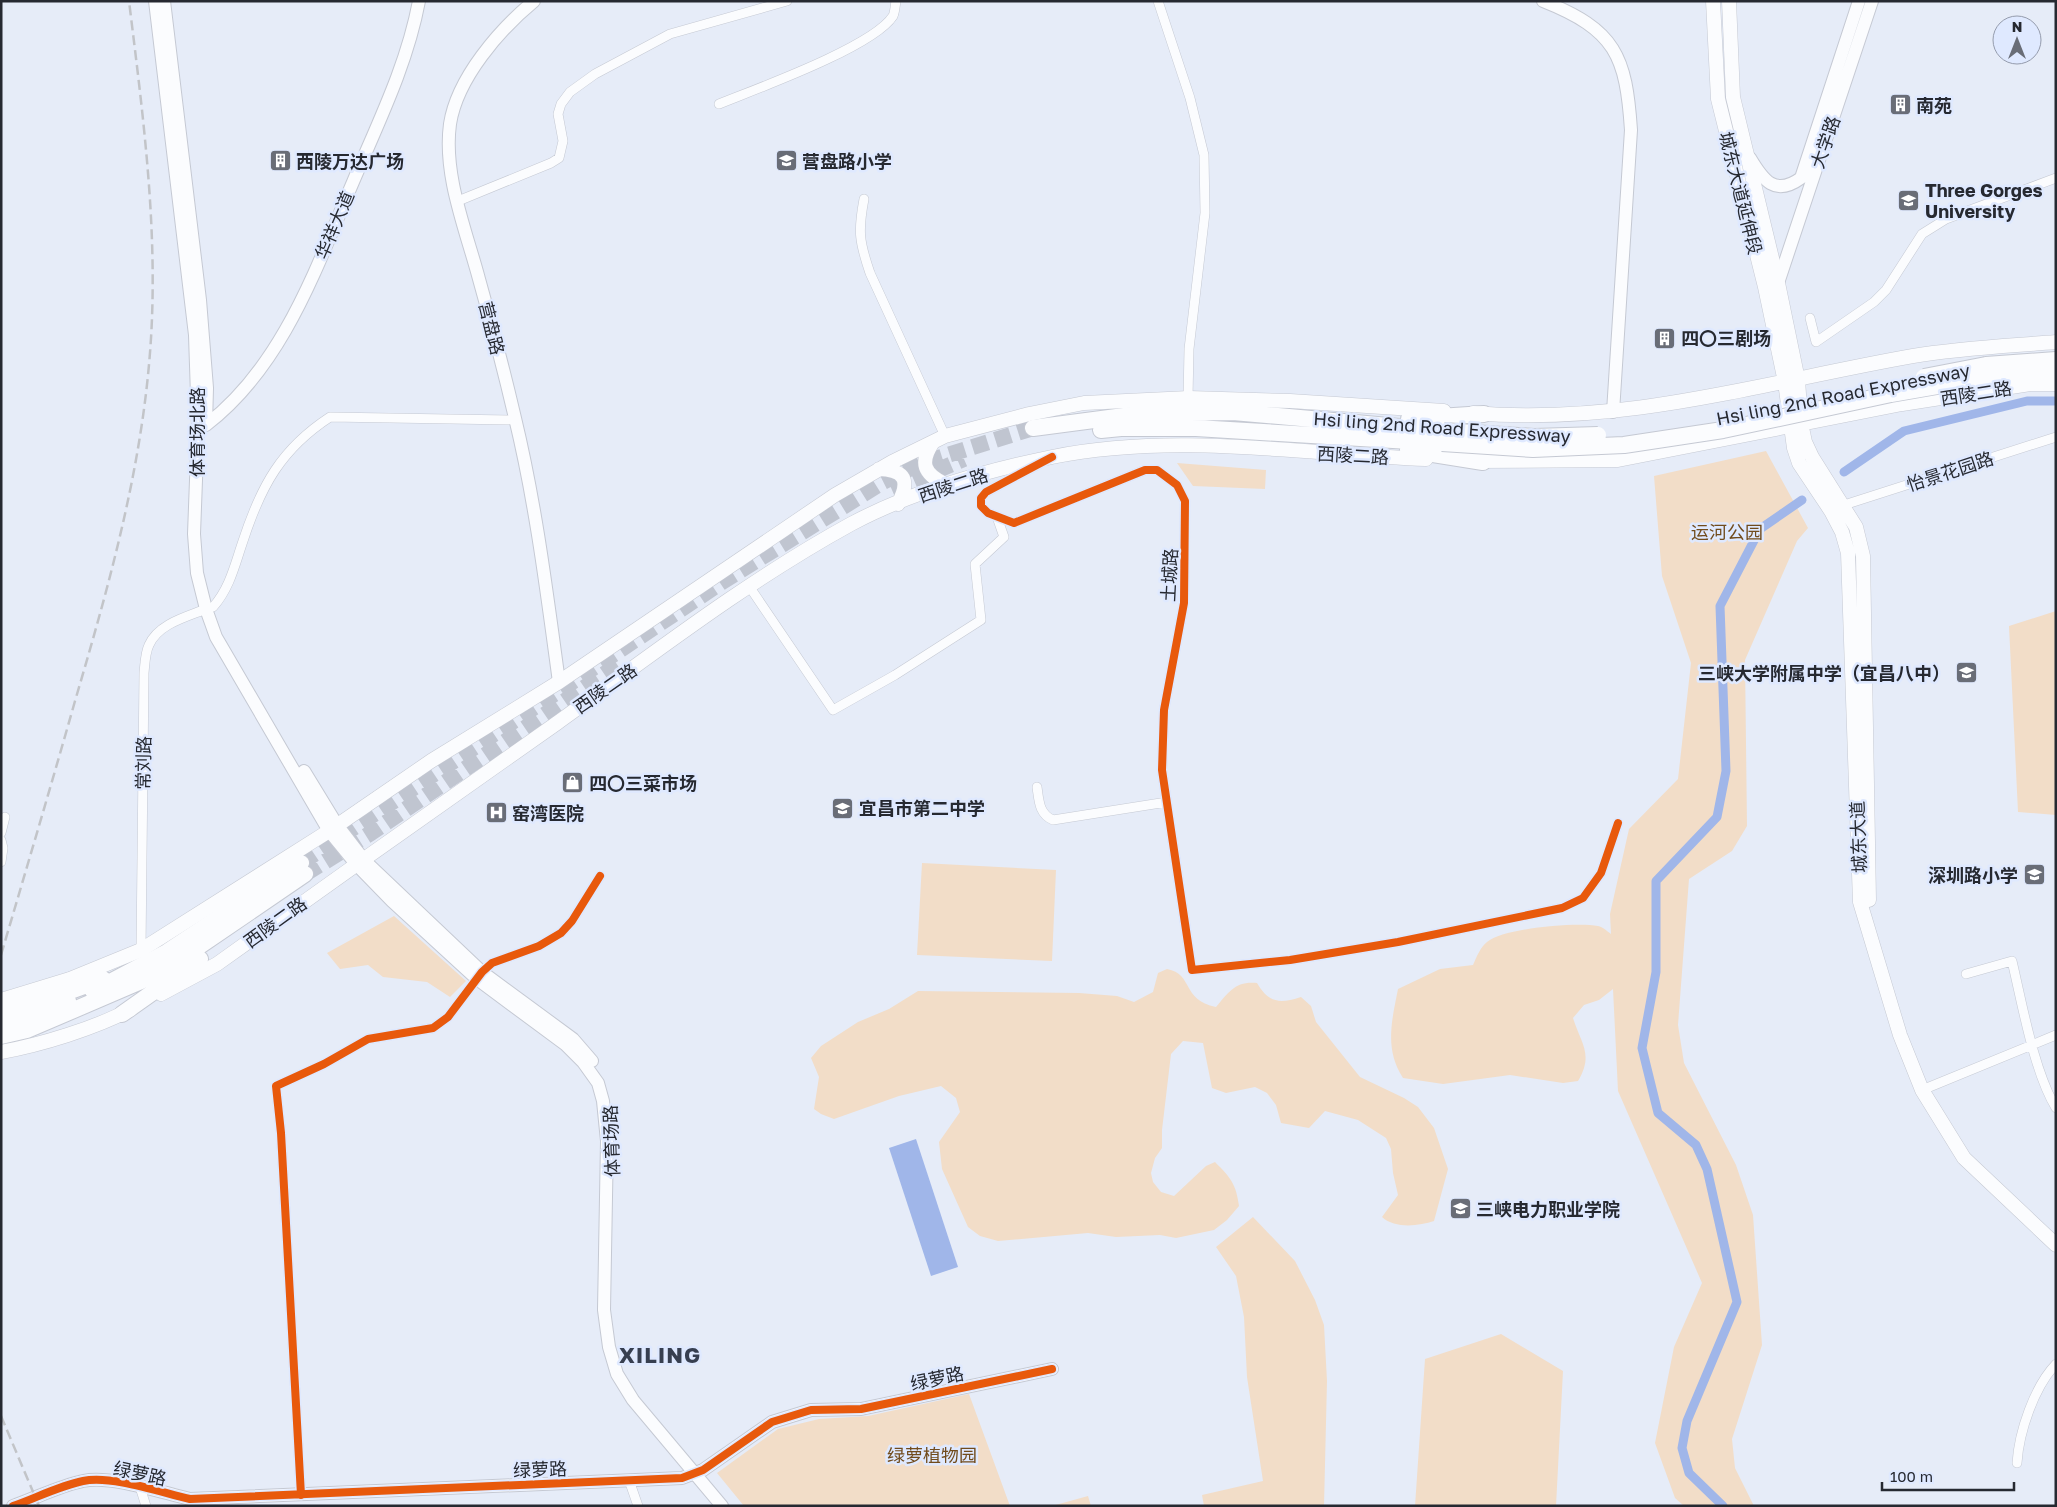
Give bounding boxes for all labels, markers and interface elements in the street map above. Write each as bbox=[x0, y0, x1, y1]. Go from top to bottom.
north arrow bbox=[1992, 15, 2042, 65]
text: N bbox=[2012, 18, 2022, 35]
building icon: 南苑 bbox=[1888, 93, 1912, 117]
place label: 南苑 bbox=[1916, 94, 1952, 116]
street label: 大学路 bbox=[1806, 113, 1844, 171]
street label: 城东大道延伸段 bbox=[1715, 129, 1767, 257]
building icon: 西陵万达广场 bbox=[268, 149, 292, 173]
school or university icon: 营盘路小学 bbox=[774, 149, 798, 173]
place label: 西陵万达广场 bbox=[296, 150, 404, 172]
place label: 营盘路小学 bbox=[802, 150, 892, 172]
place label: Three Gorges University bbox=[1925, 179, 2043, 222]
street label: 华祥大道 bbox=[310, 188, 358, 262]
school or university icon: Three Gorges University bbox=[1897, 188, 1921, 212]
street label: 营盘路 bbox=[475, 299, 509, 357]
building icon: 四〇三剧场 bbox=[1653, 326, 1677, 350]
place label: 四〇三剧场 bbox=[1681, 327, 1771, 349]
street label: Hsi ling 2nd Road Expressway bbox=[1714, 359, 1972, 429]
street label: 西陵二路 bbox=[1939, 377, 2013, 409]
street label: 体育场北路 bbox=[186, 387, 208, 477]
street label: Hsi ling 2nd Road Expressway bbox=[1313, 407, 1571, 447]
street label: 西陵二路 bbox=[1316, 442, 1390, 468]
street label: 怡景花园路 bbox=[1904, 447, 1996, 495]
street label: 西陵二路 bbox=[915, 463, 991, 507]
park label: 运河公园 bbox=[1691, 521, 1763, 543]
street label: 土城路 bbox=[1157, 547, 1181, 603]
street label: 西陵二路 bbox=[569, 658, 641, 718]
school or university icon: 三峡大学附属中学（宜昌八中） bbox=[1954, 661, 1978, 685]
place label: 三峡大学附属中学（宜昌八中） bbox=[1698, 662, 1950, 684]
street label: 常刘路 bbox=[132, 736, 154, 790]
shop icon: 四〇三菜市场 bbox=[561, 771, 585, 795]
place label: 四〇三菜市场 bbox=[589, 772, 697, 794]
school or university icon: 宜昌市第二中学 bbox=[831, 796, 855, 820]
place label: 宜昌市第二中学 bbox=[859, 797, 985, 819]
hospital icon: 窑湾医院 bbox=[484, 801, 508, 825]
street label: 城东大道 bbox=[1846, 801, 1870, 873]
place label: 窑湾医院 bbox=[512, 802, 584, 824]
school or university icon: 深圳路小学 bbox=[2022, 863, 2046, 887]
place label: 深圳路小学 bbox=[1928, 864, 2018, 886]
street label: 西陵二路 bbox=[239, 892, 311, 952]
street label: 体育场路 bbox=[599, 1105, 623, 1177]
school or university icon: 三峡电力职业学院 bbox=[1448, 1197, 1472, 1221]
place label: 三峡电力职业学院 bbox=[1476, 1198, 1620, 1220]
district label: XILING bbox=[619, 1341, 701, 1368]
street label: 绿萝路 bbox=[908, 1362, 966, 1394]
park label: 绿萝植物园 bbox=[887, 1444, 977, 1466]
street label: 绿萝路 bbox=[111, 1457, 169, 1489]
street label: 绿萝路 bbox=[513, 1457, 567, 1481]
scale bar bbox=[1882, 1460, 2014, 1492]
text: 100 m bbox=[1890, 1467, 1933, 1485]

